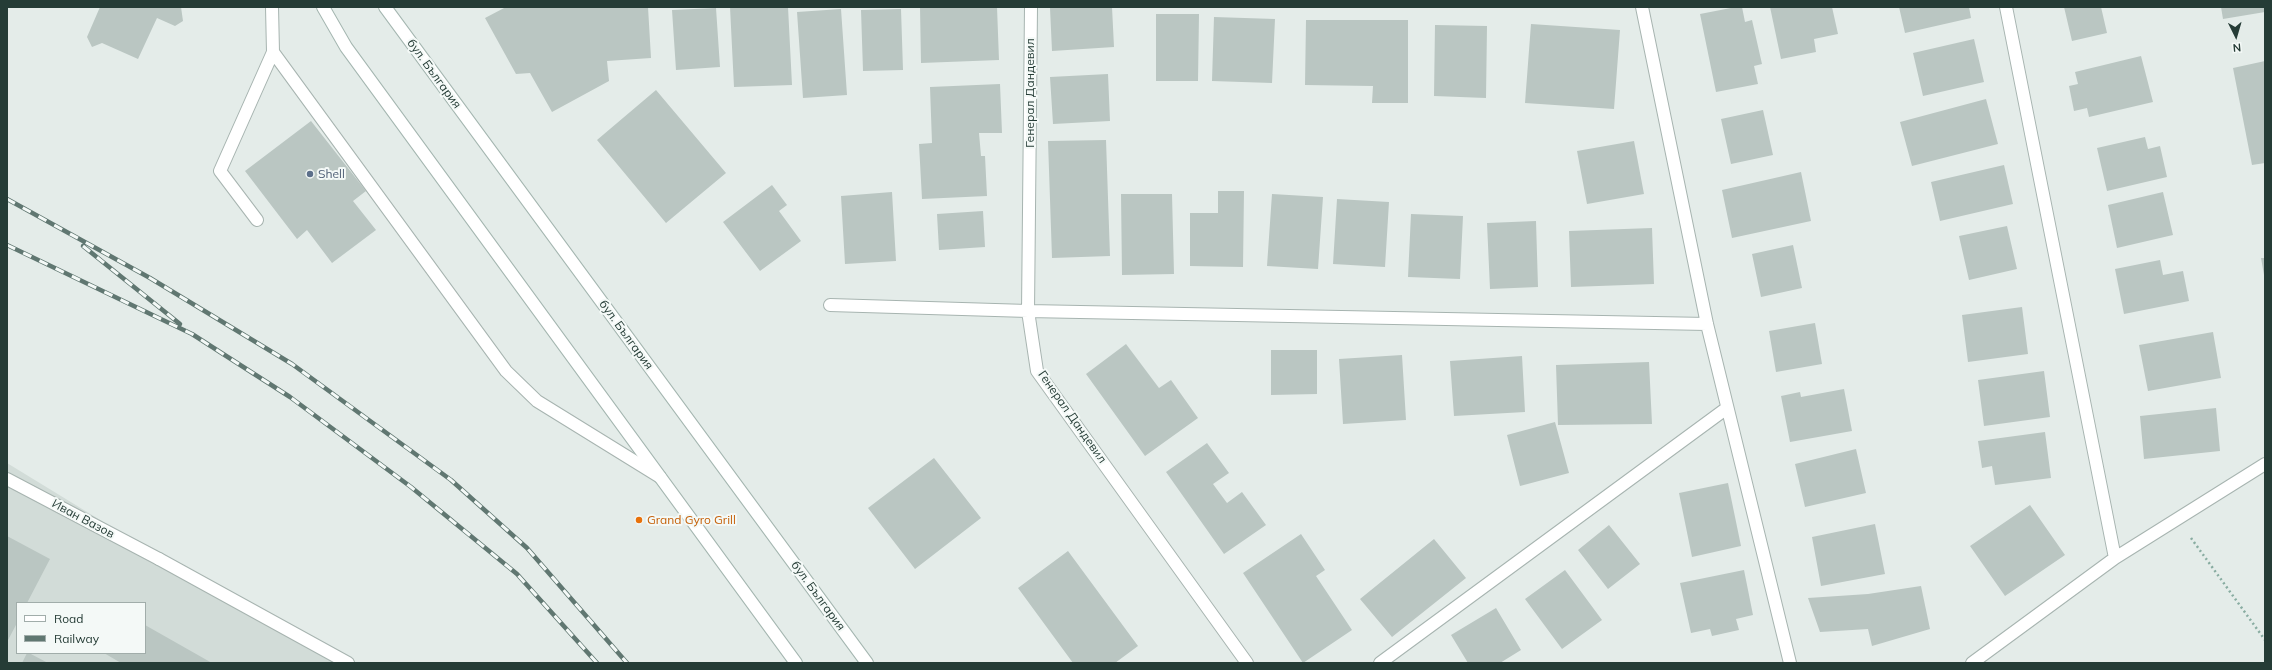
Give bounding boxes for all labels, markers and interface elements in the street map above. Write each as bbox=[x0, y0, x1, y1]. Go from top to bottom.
north arrow bbox=[2216, 16, 2256, 56]
street label: бул. България bbox=[404, 36, 464, 112]
street label: Генерал Дандевил bbox=[1023, 38, 1037, 148]
text: N bbox=[2232, 41, 2242, 55]
place label: Shell bbox=[318, 167, 345, 181]
marker: Shell bbox=[305, 169, 315, 179]
street label: бул. България bbox=[596, 297, 656, 373]
street label: Генерал Дандевил bbox=[1035, 368, 1109, 466]
street label: Иван Вазов bbox=[49, 497, 117, 541]
place label: Grand Gyro Grill bbox=[647, 513, 736, 527]
marker: Grand Gyro Grill bbox=[634, 515, 644, 525]
street label: бул. България bbox=[788, 558, 848, 634]
legend bbox=[16, 602, 146, 654]
text: Road bbox=[54, 611, 83, 626]
text: Railway bbox=[54, 631, 99, 646]

